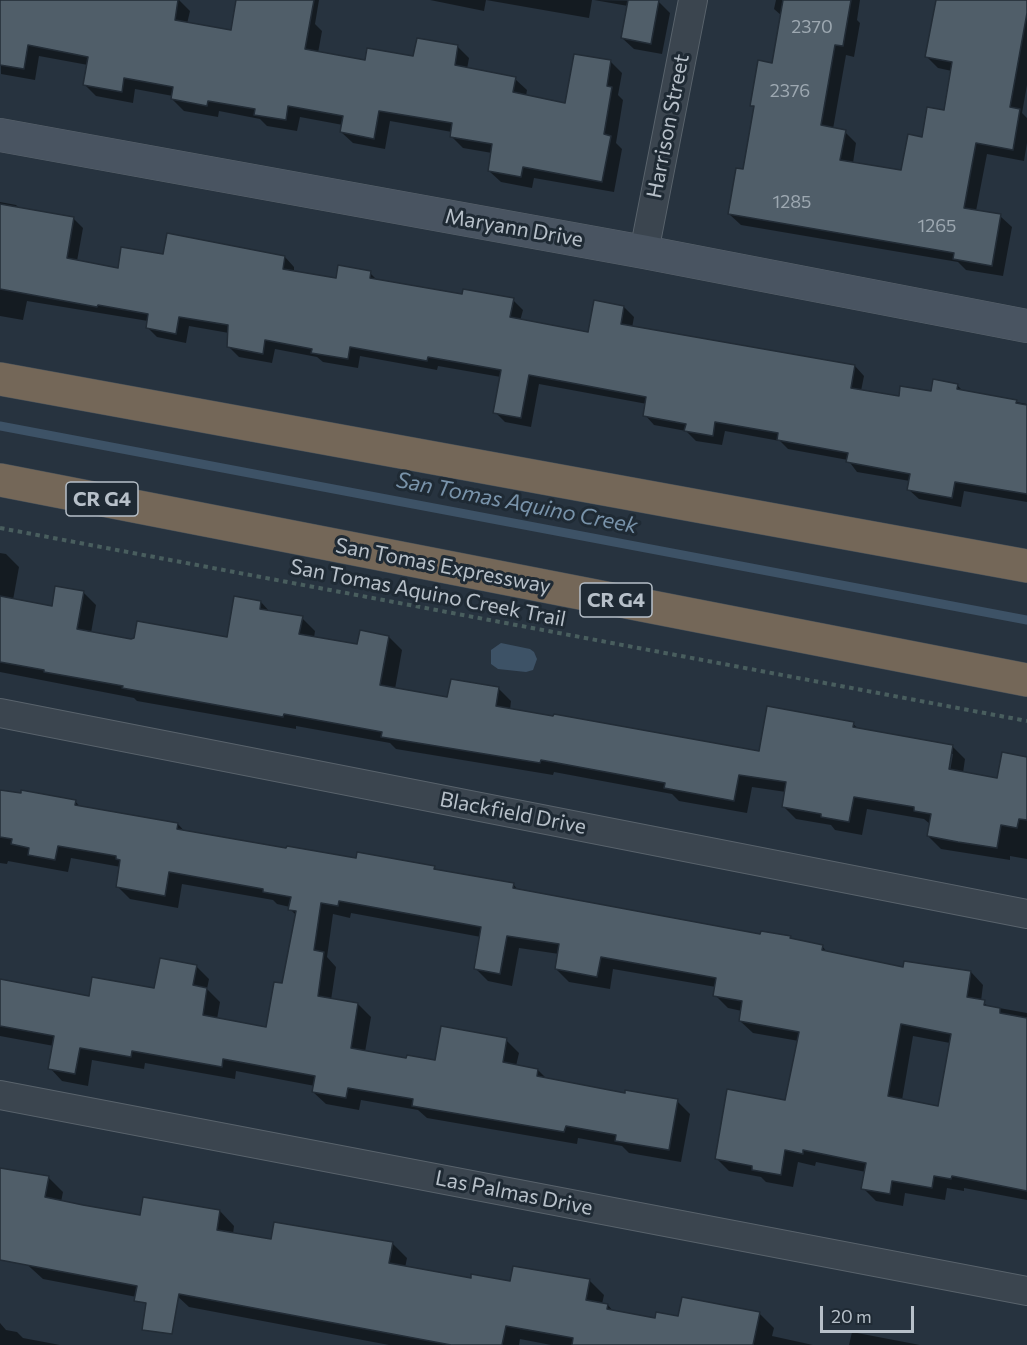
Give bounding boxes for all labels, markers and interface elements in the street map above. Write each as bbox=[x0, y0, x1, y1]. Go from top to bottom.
house number: 2370 bbox=[791, 16, 833, 38]
street label: Harrison Street bbox=[642, 52, 694, 200]
house number: 2376 bbox=[770, 80, 810, 102]
house number: 1285 bbox=[773, 191, 811, 213]
street label: Maryann Drive bbox=[443, 203, 585, 253]
house number: 1265 bbox=[918, 215, 956, 237]
water label: San Tomas Aquino Creek bbox=[394, 467, 640, 539]
road number: CR G4 bbox=[66, 482, 138, 516]
street label: San Tomas Expressway bbox=[333, 533, 553, 599]
street label: San Tomas Aquino Creek Trail bbox=[288, 554, 568, 632]
road number: CR G4 bbox=[580, 583, 652, 617]
street label: Blackfield Drive bbox=[438, 786, 588, 840]
street label: Las Palmas Drive bbox=[433, 1165, 595, 1221]
scale bar bbox=[823, 1294, 918, 1332]
text: 20 m bbox=[831, 1305, 872, 1327]

